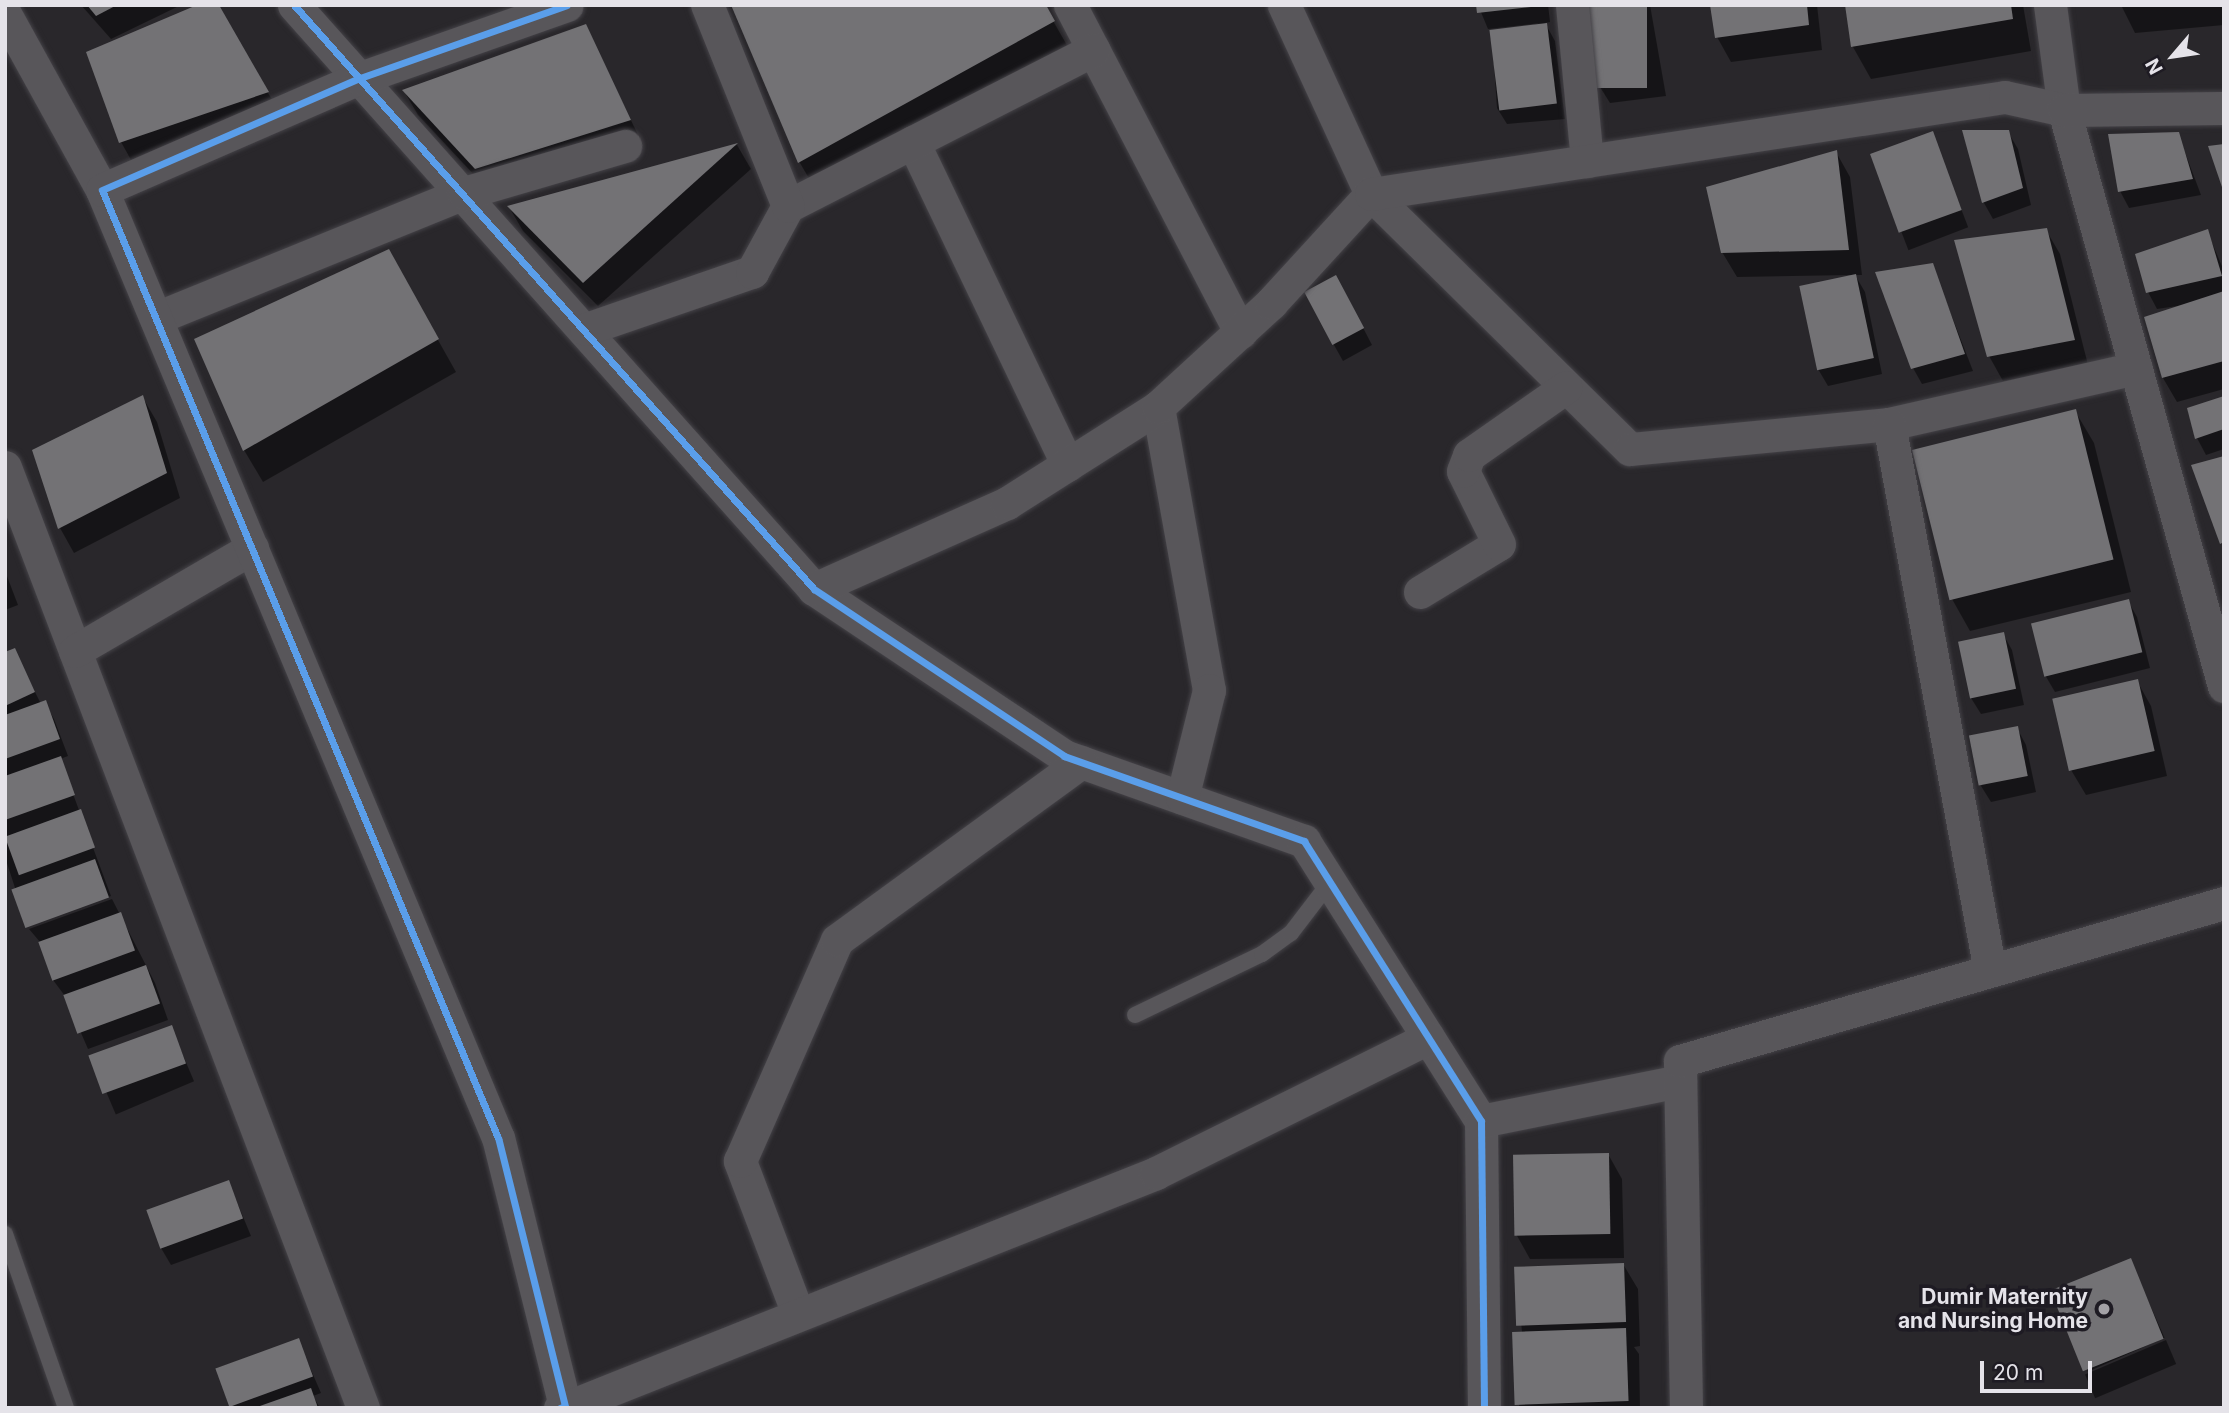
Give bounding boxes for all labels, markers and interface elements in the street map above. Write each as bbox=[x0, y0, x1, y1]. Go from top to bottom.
north arrow bbox=[2138, 21, 2208, 91]
text: N bbox=[2141, 55, 2168, 78]
place label: Dumir Maternity and Nursing Home bbox=[1898, 1284, 2088, 1334]
marker: Dumir Maternity and Nursing Home bbox=[2094, 1299, 2114, 1319]
scale bar bbox=[1984, 1346, 2096, 1390]
text: 20 m bbox=[1993, 1360, 2043, 1385]

